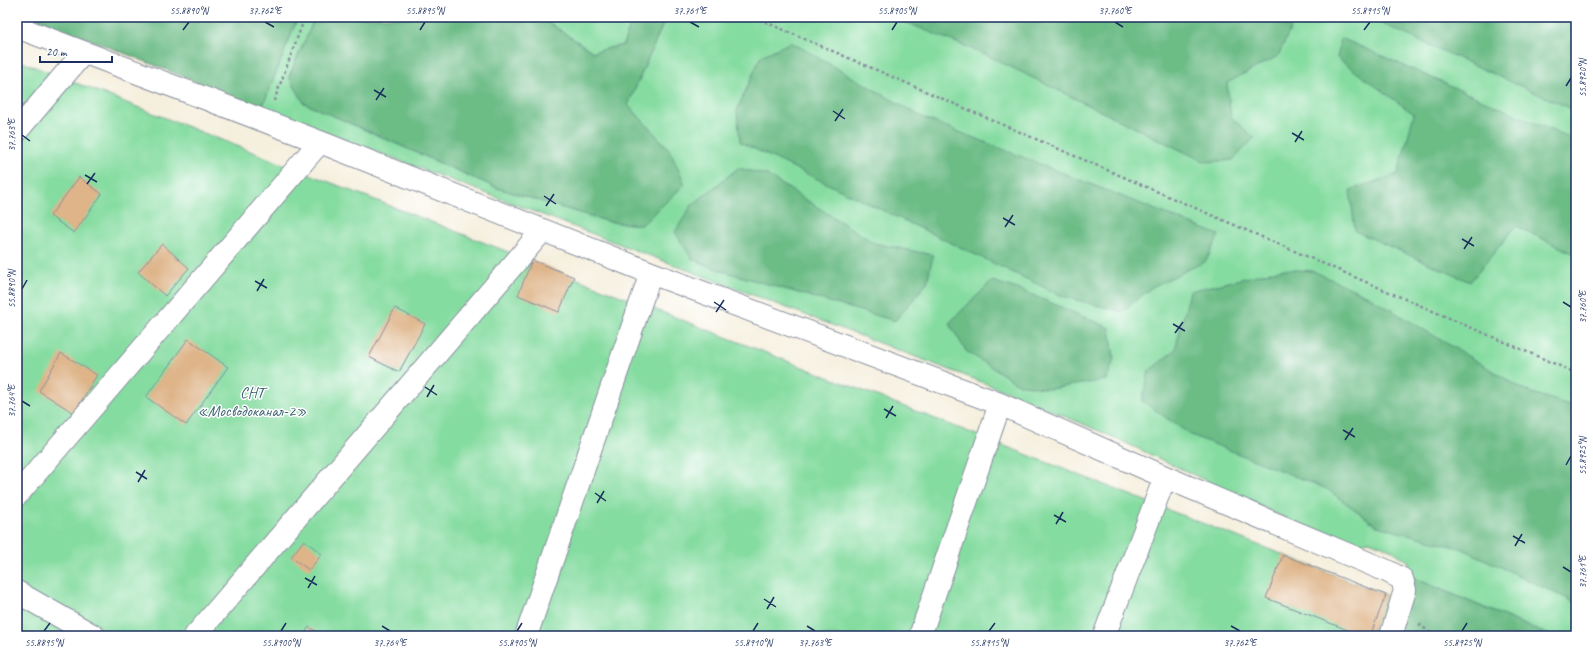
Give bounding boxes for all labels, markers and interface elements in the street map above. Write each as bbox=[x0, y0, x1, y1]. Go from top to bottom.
text: 55.8890°N bbox=[170, 4, 210, 17]
text: 37.762°E bbox=[249, 4, 283, 17]
text: 55.8895°N bbox=[406, 4, 446, 17]
text: 37.761°E bbox=[674, 4, 708, 17]
text: 55.8905°N bbox=[878, 4, 918, 17]
text: 37.760°E bbox=[1099, 4, 1133, 17]
text: 55.8915°N bbox=[1351, 4, 1391, 17]
scale bar bbox=[40, 38, 112, 64]
text: 20 m bbox=[46, 44, 68, 60]
text: 55.8920°N bbox=[1576, 57, 1589, 97]
text: 37.763°E bbox=[5, 117, 18, 151]
text: 55.8890°N bbox=[5, 268, 18, 308]
text: 37.760°E bbox=[1576, 289, 1589, 323]
text: 37.764°E bbox=[5, 383, 18, 417]
park label: СНТ «Мосводоканал-2» bbox=[198, 383, 306, 421]
text: 55.8925°N bbox=[1576, 435, 1589, 475]
text: 37.761°E bbox=[1576, 554, 1589, 588]
text: 55.8895°N bbox=[25, 636, 65, 649]
text: 55.8900°N bbox=[262, 636, 302, 649]
text: 37.764°E bbox=[374, 636, 408, 649]
text: 55.8905°N bbox=[498, 636, 538, 649]
text: 55.8910°N bbox=[734, 636, 774, 649]
text: 37.763°E bbox=[799, 636, 833, 649]
text: 55.8915°N bbox=[970, 636, 1010, 649]
text: 37.762°E bbox=[1224, 636, 1258, 649]
text: 55.8925°N bbox=[1443, 636, 1483, 649]

